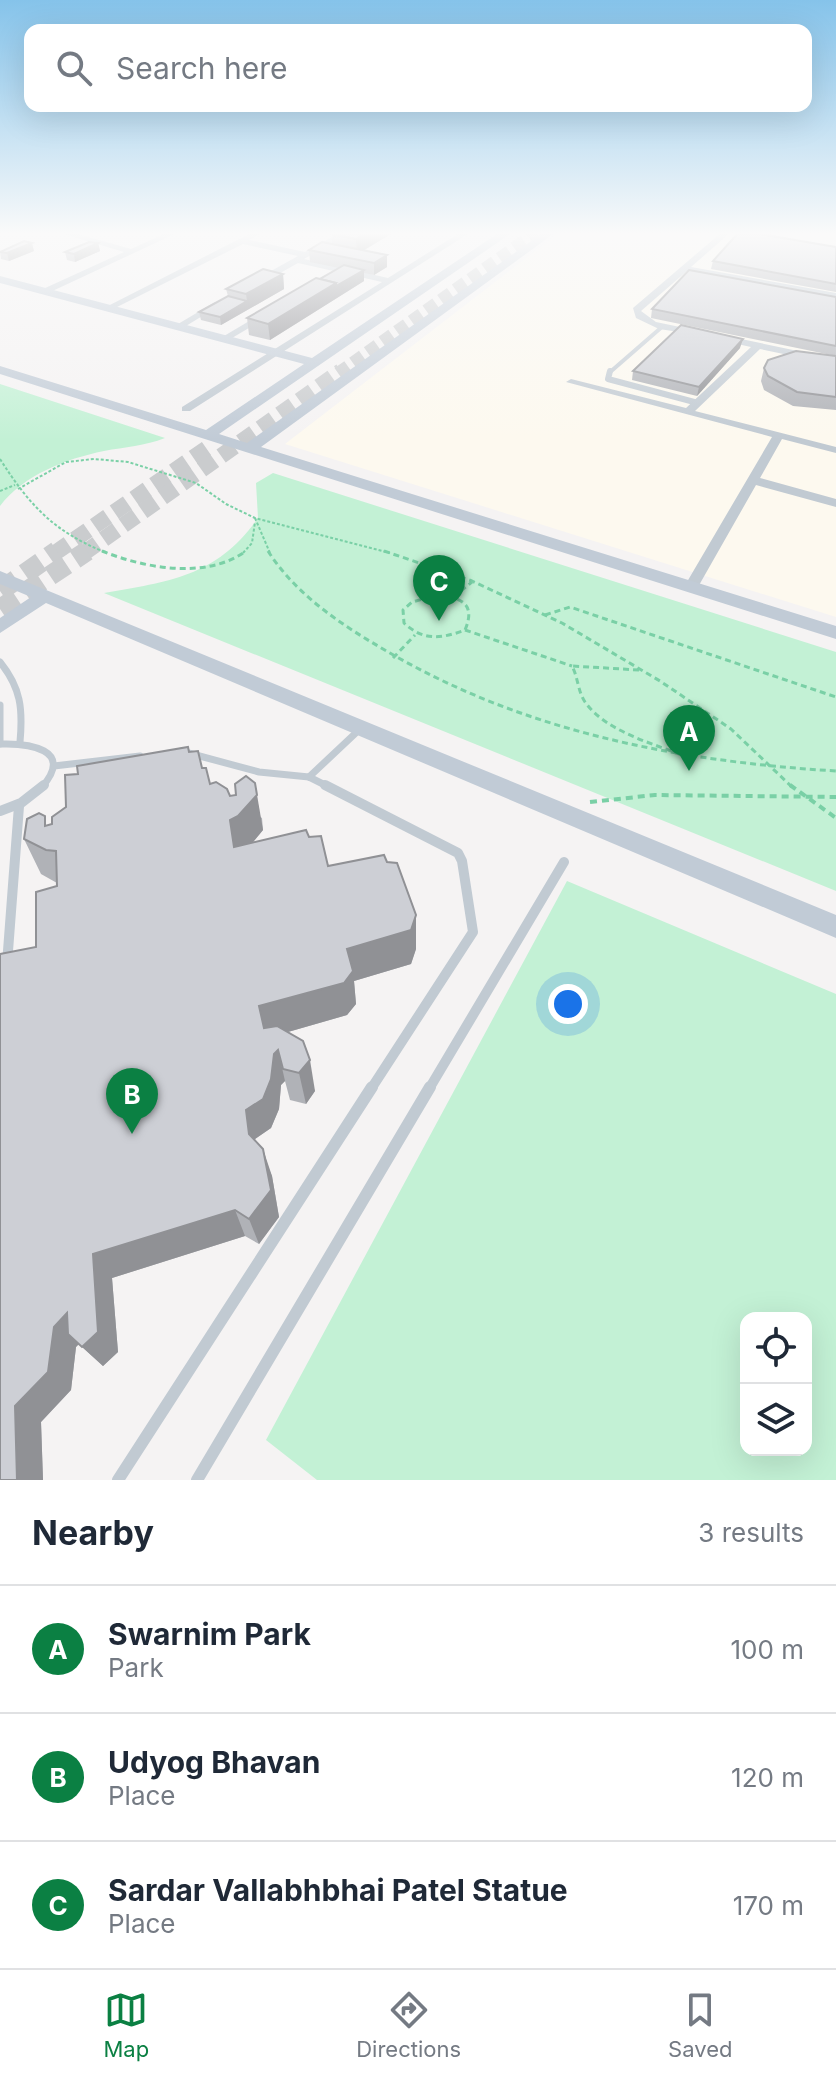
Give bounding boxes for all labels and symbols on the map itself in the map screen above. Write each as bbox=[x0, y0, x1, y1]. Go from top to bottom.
pin: C bbox=[413, 555, 465, 621]
pin: A bbox=[663, 705, 715, 771]
your location bbox=[548, 984, 588, 1024]
pin: B bbox=[106, 1068, 158, 1134]

